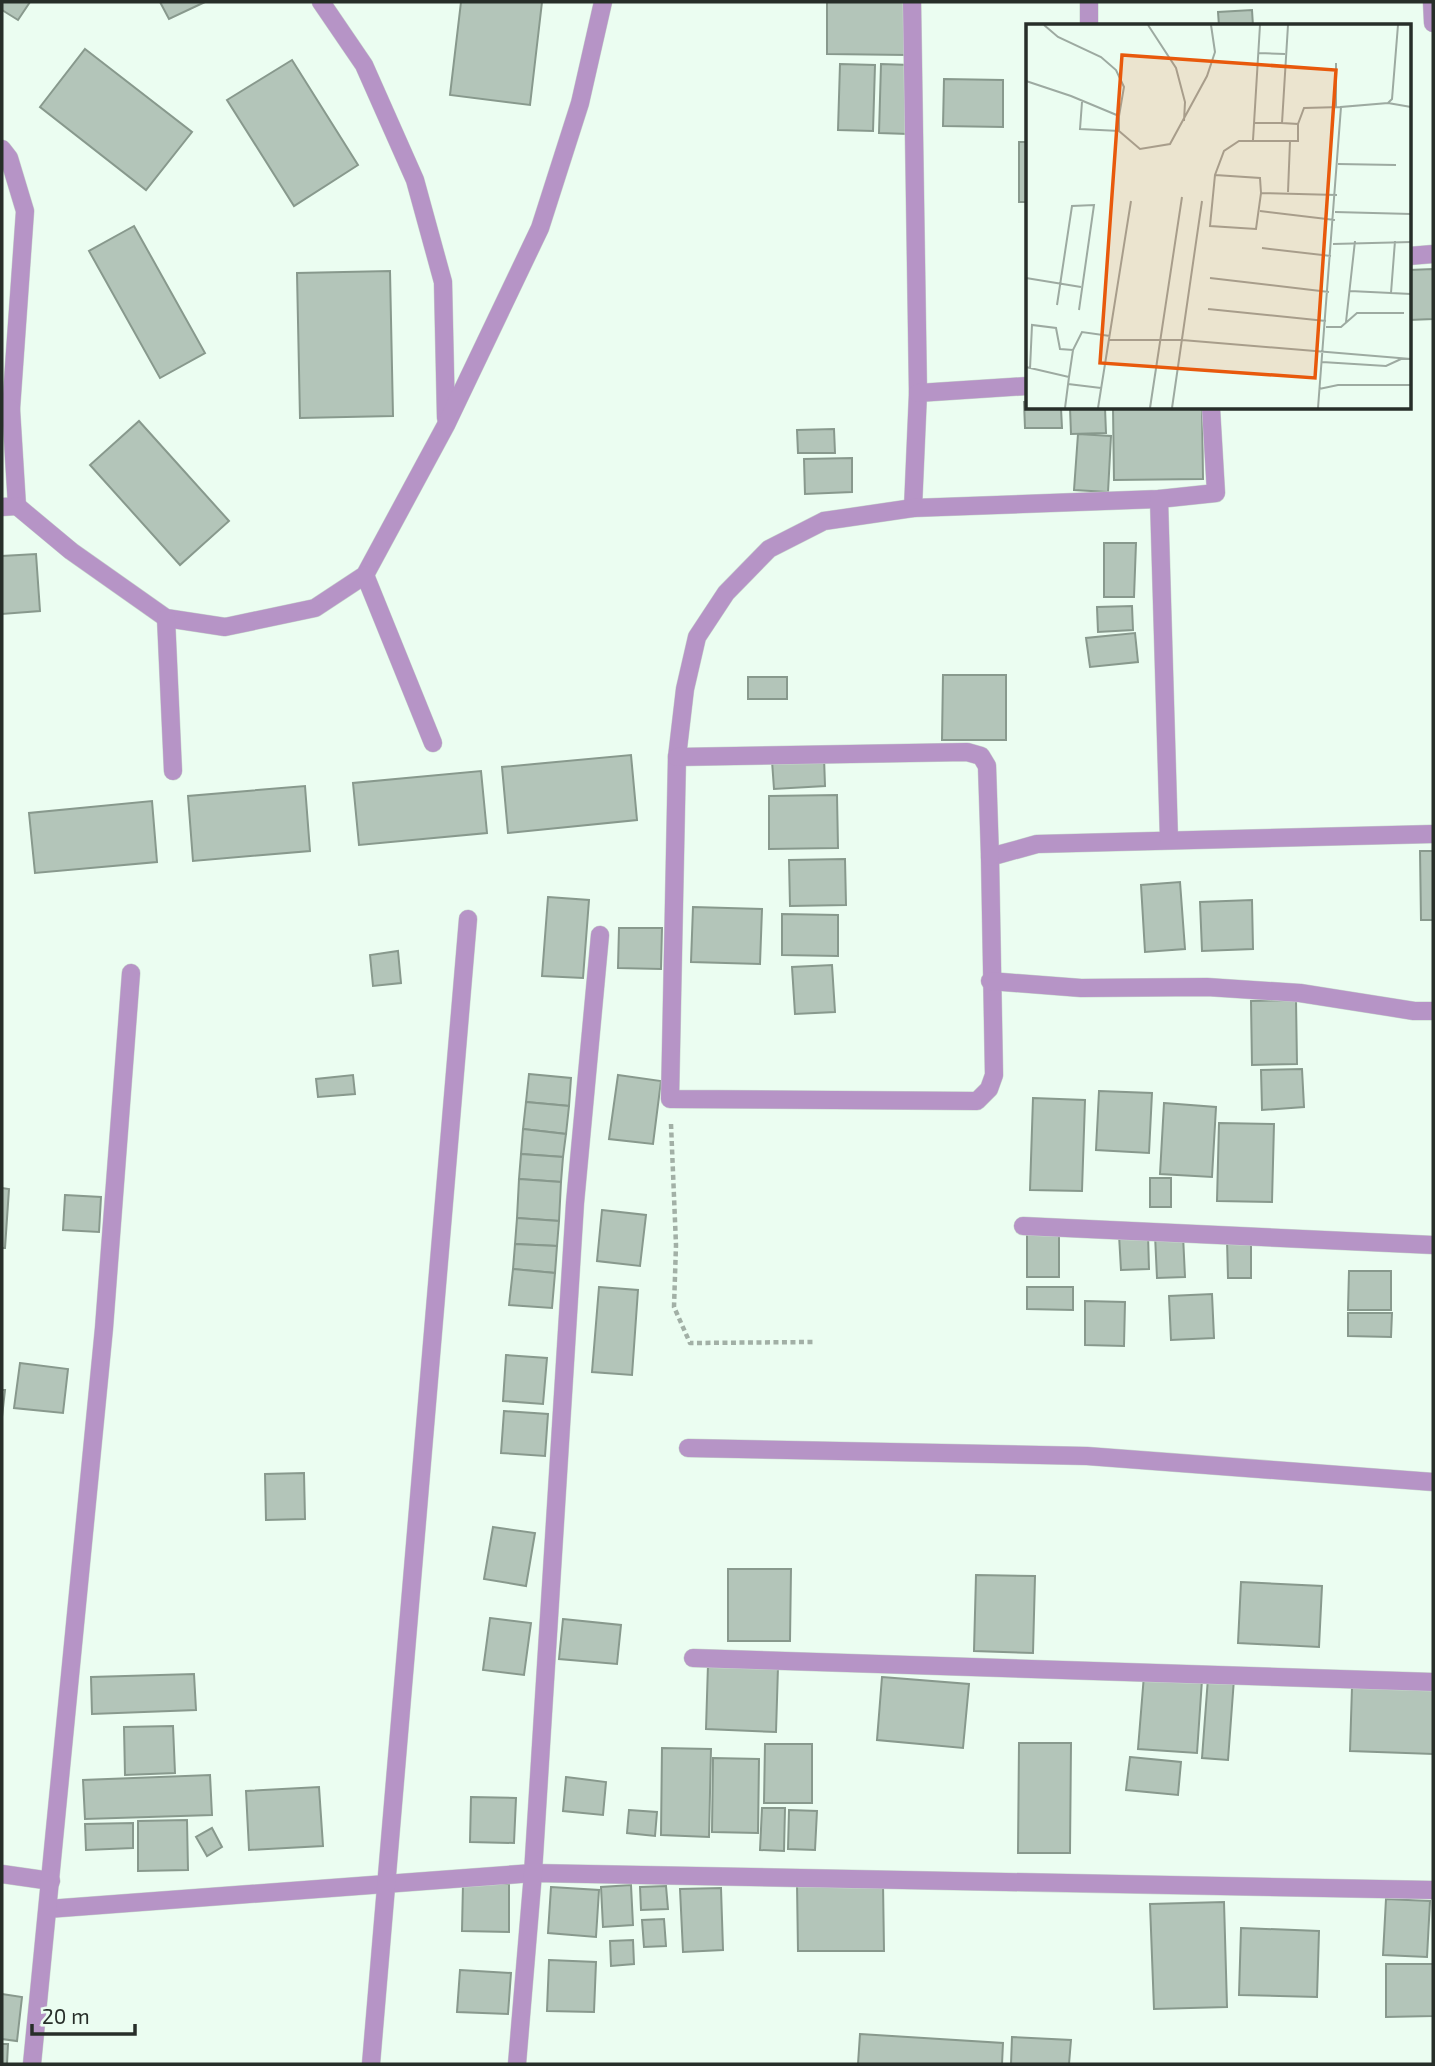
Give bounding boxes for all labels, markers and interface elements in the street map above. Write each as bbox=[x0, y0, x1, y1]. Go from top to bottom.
inset map bbox=[1026, 24, 1410, 410]
scale bar bbox=[32, 1993, 135, 2037]
text: 20 m bbox=[42, 2003, 90, 2028]

